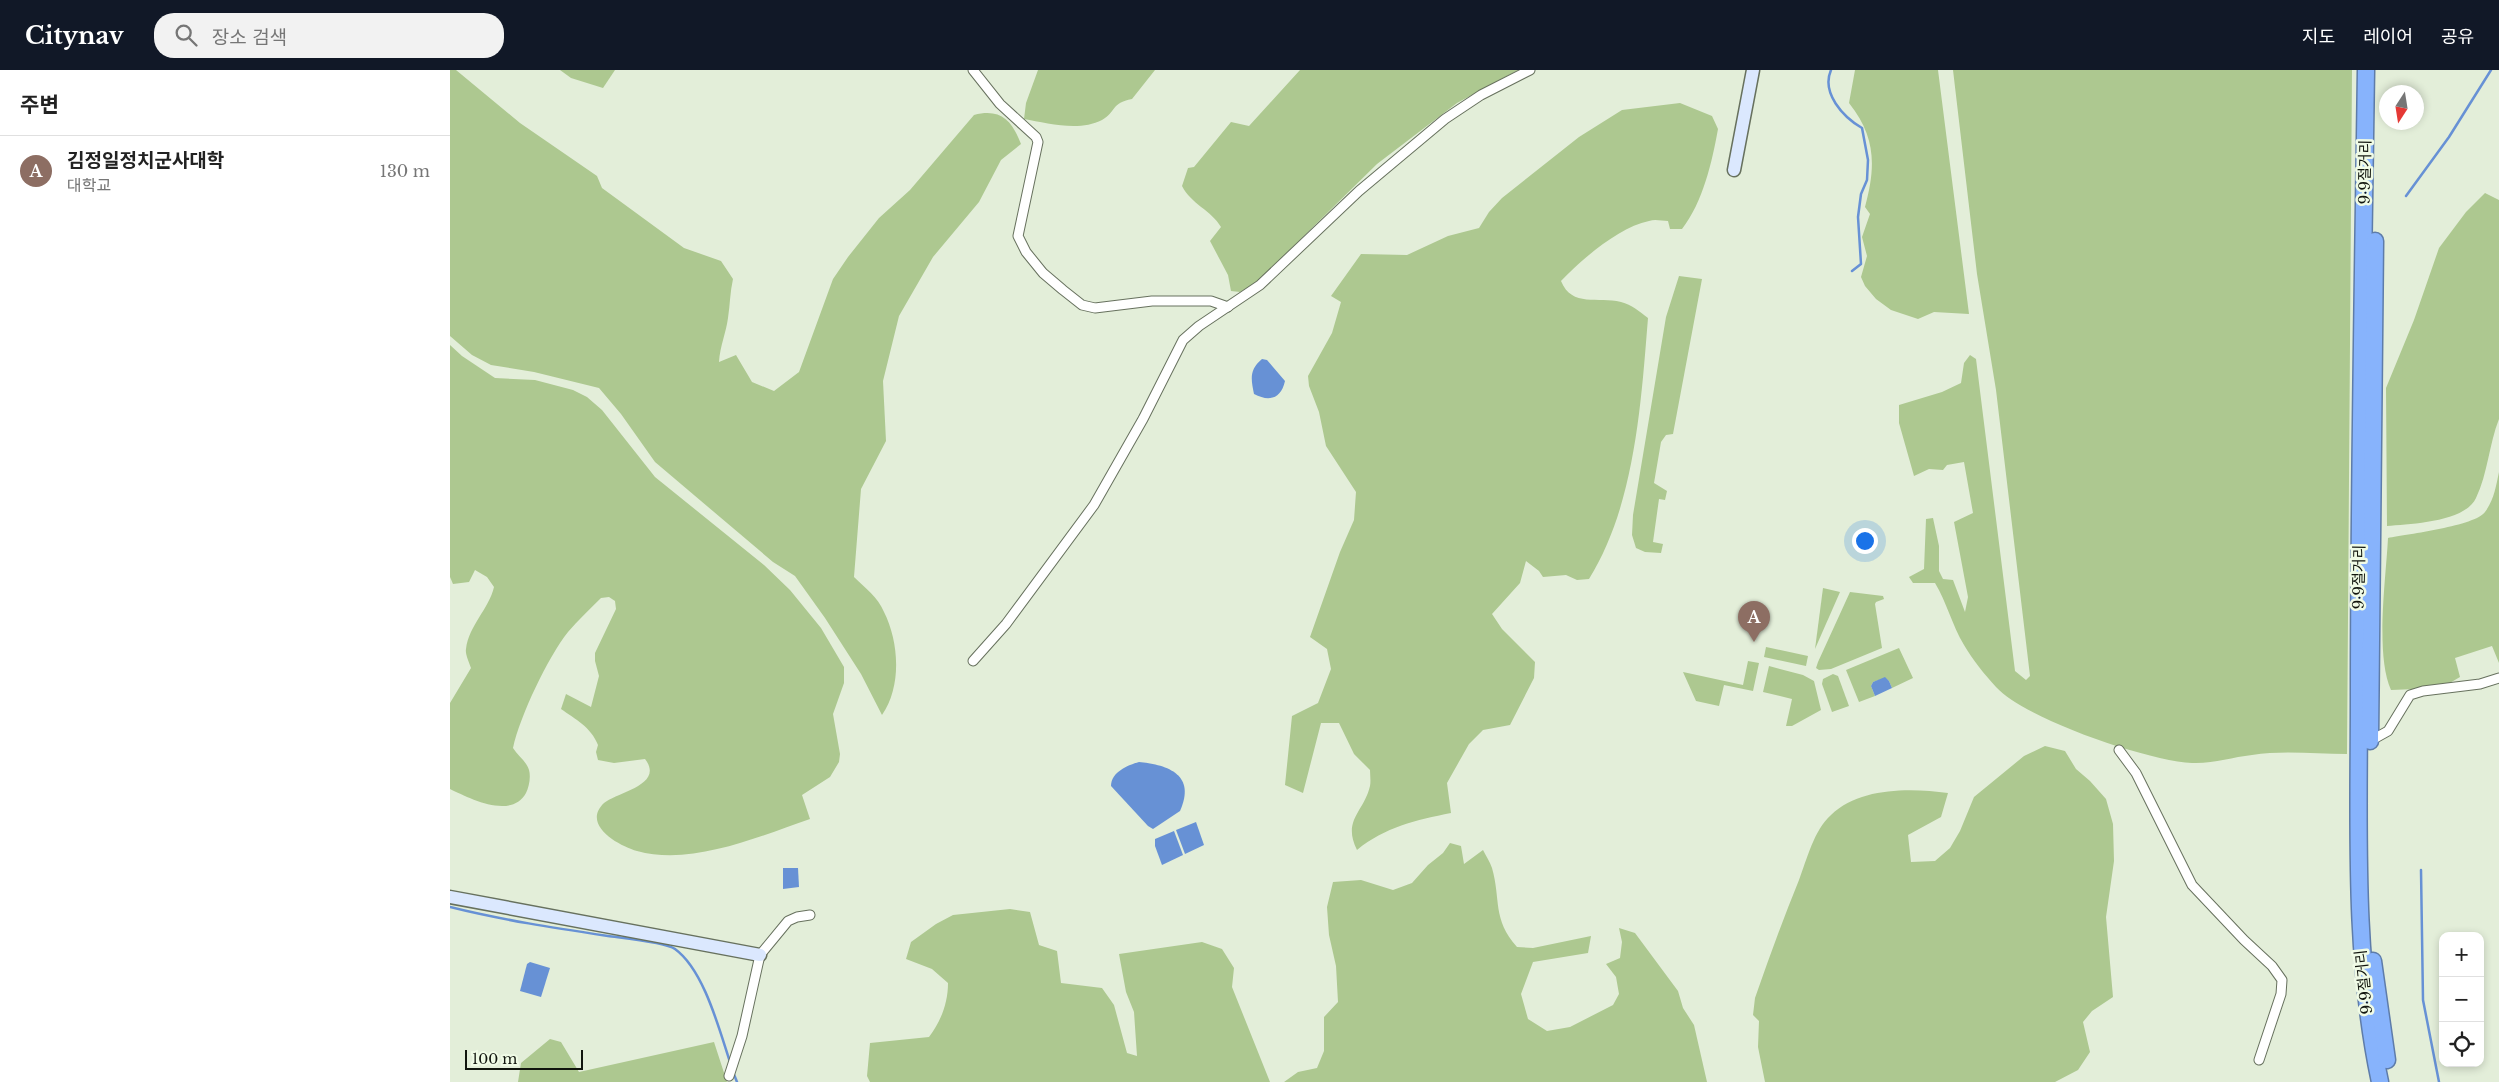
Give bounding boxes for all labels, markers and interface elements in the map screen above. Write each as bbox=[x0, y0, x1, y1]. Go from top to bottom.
search box bbox=[154, 13, 504, 58]
text: Citynav bbox=[25, 21, 124, 50]
icon: search bbox=[172, 21, 200, 49]
text: 장소 검색 bbox=[212, 26, 287, 49]
text: 지도 bbox=[2302, 26, 2335, 48]
text: 레이어 bbox=[2363, 26, 2413, 48]
text: 공유 bbox=[2441, 26, 2474, 48]
north arrow bbox=[2379, 85, 2424, 130]
text: 주변 bbox=[20, 92, 59, 118]
street label: 9·9절거리 bbox=[2354, 139, 2375, 205]
text: 김정일정치군사대학 bbox=[67, 149, 224, 172]
text: A bbox=[30, 161, 42, 181]
text: 130 m bbox=[380, 161, 430, 181]
text: 대학교 bbox=[67, 175, 111, 195]
your location bbox=[1852, 528, 1878, 554]
street label: 9·9절거리 bbox=[2348, 544, 2369, 610]
pin: A bbox=[1738, 601, 1770, 642]
map controls bbox=[2439, 932, 2484, 1067]
button: + bbox=[2439, 932, 2484, 977]
street label: 9·9절거리 bbox=[2351, 949, 2376, 1015]
button: − bbox=[2439, 977, 2484, 1022]
button: locate bbox=[2439, 1022, 2484, 1067]
scale bar bbox=[465, 1047, 582, 1070]
text: 100 m bbox=[472, 1050, 517, 1068]

